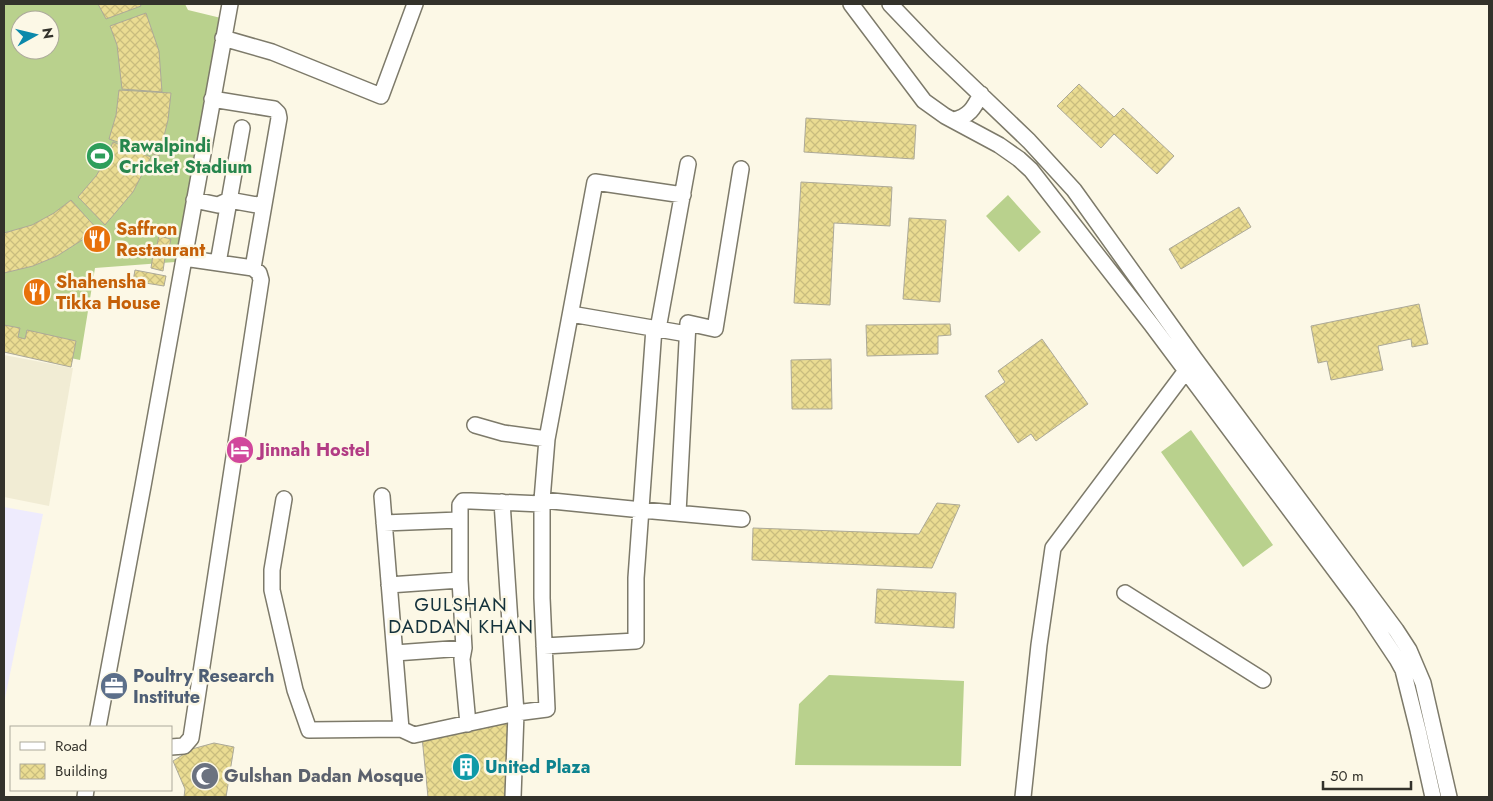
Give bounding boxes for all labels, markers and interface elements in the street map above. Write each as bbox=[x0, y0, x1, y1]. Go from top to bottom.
north arrow bbox=[10, 10, 60, 60]
text: N bbox=[37, 26, 59, 40]
place label: Rawalpindi Cricket Stadium bbox=[119, 133, 252, 180]
sports icon: Rawalpindi Cricket Stadium bbox=[85, 141, 115, 171]
place label: Saffron Restaurant bbox=[116, 216, 205, 263]
restaurant icon: Saffron Restaurant bbox=[82, 224, 112, 254]
place label: Shahensha Tikka House bbox=[56, 269, 161, 316]
restaurant icon: Shahensha Tikka House bbox=[22, 277, 52, 307]
hotel icon: Jinnah Hostel bbox=[225, 435, 255, 465]
place label: Jinnah Hostel bbox=[256, 437, 370, 463]
district label: GULSHAN DADDAN KHAN bbox=[388, 591, 534, 640]
place label: Poultry Research Institute bbox=[133, 663, 274, 710]
office icon: Poultry Research Institute bbox=[99, 671, 129, 701]
legend bbox=[10, 726, 172, 791]
text: Road bbox=[55, 735, 87, 757]
building icon: United Plaza bbox=[451, 752, 481, 782]
place label: United Plaza bbox=[485, 754, 590, 780]
scale bar bbox=[1323, 758, 1410, 790]
text: Building bbox=[55, 760, 107, 782]
mosque icon: Gulshan Dadan Mosque bbox=[190, 761, 220, 791]
place label: Gulshan Dadan Mosque bbox=[224, 763, 424, 789]
text: 50 m bbox=[1330, 765, 1364, 787]

